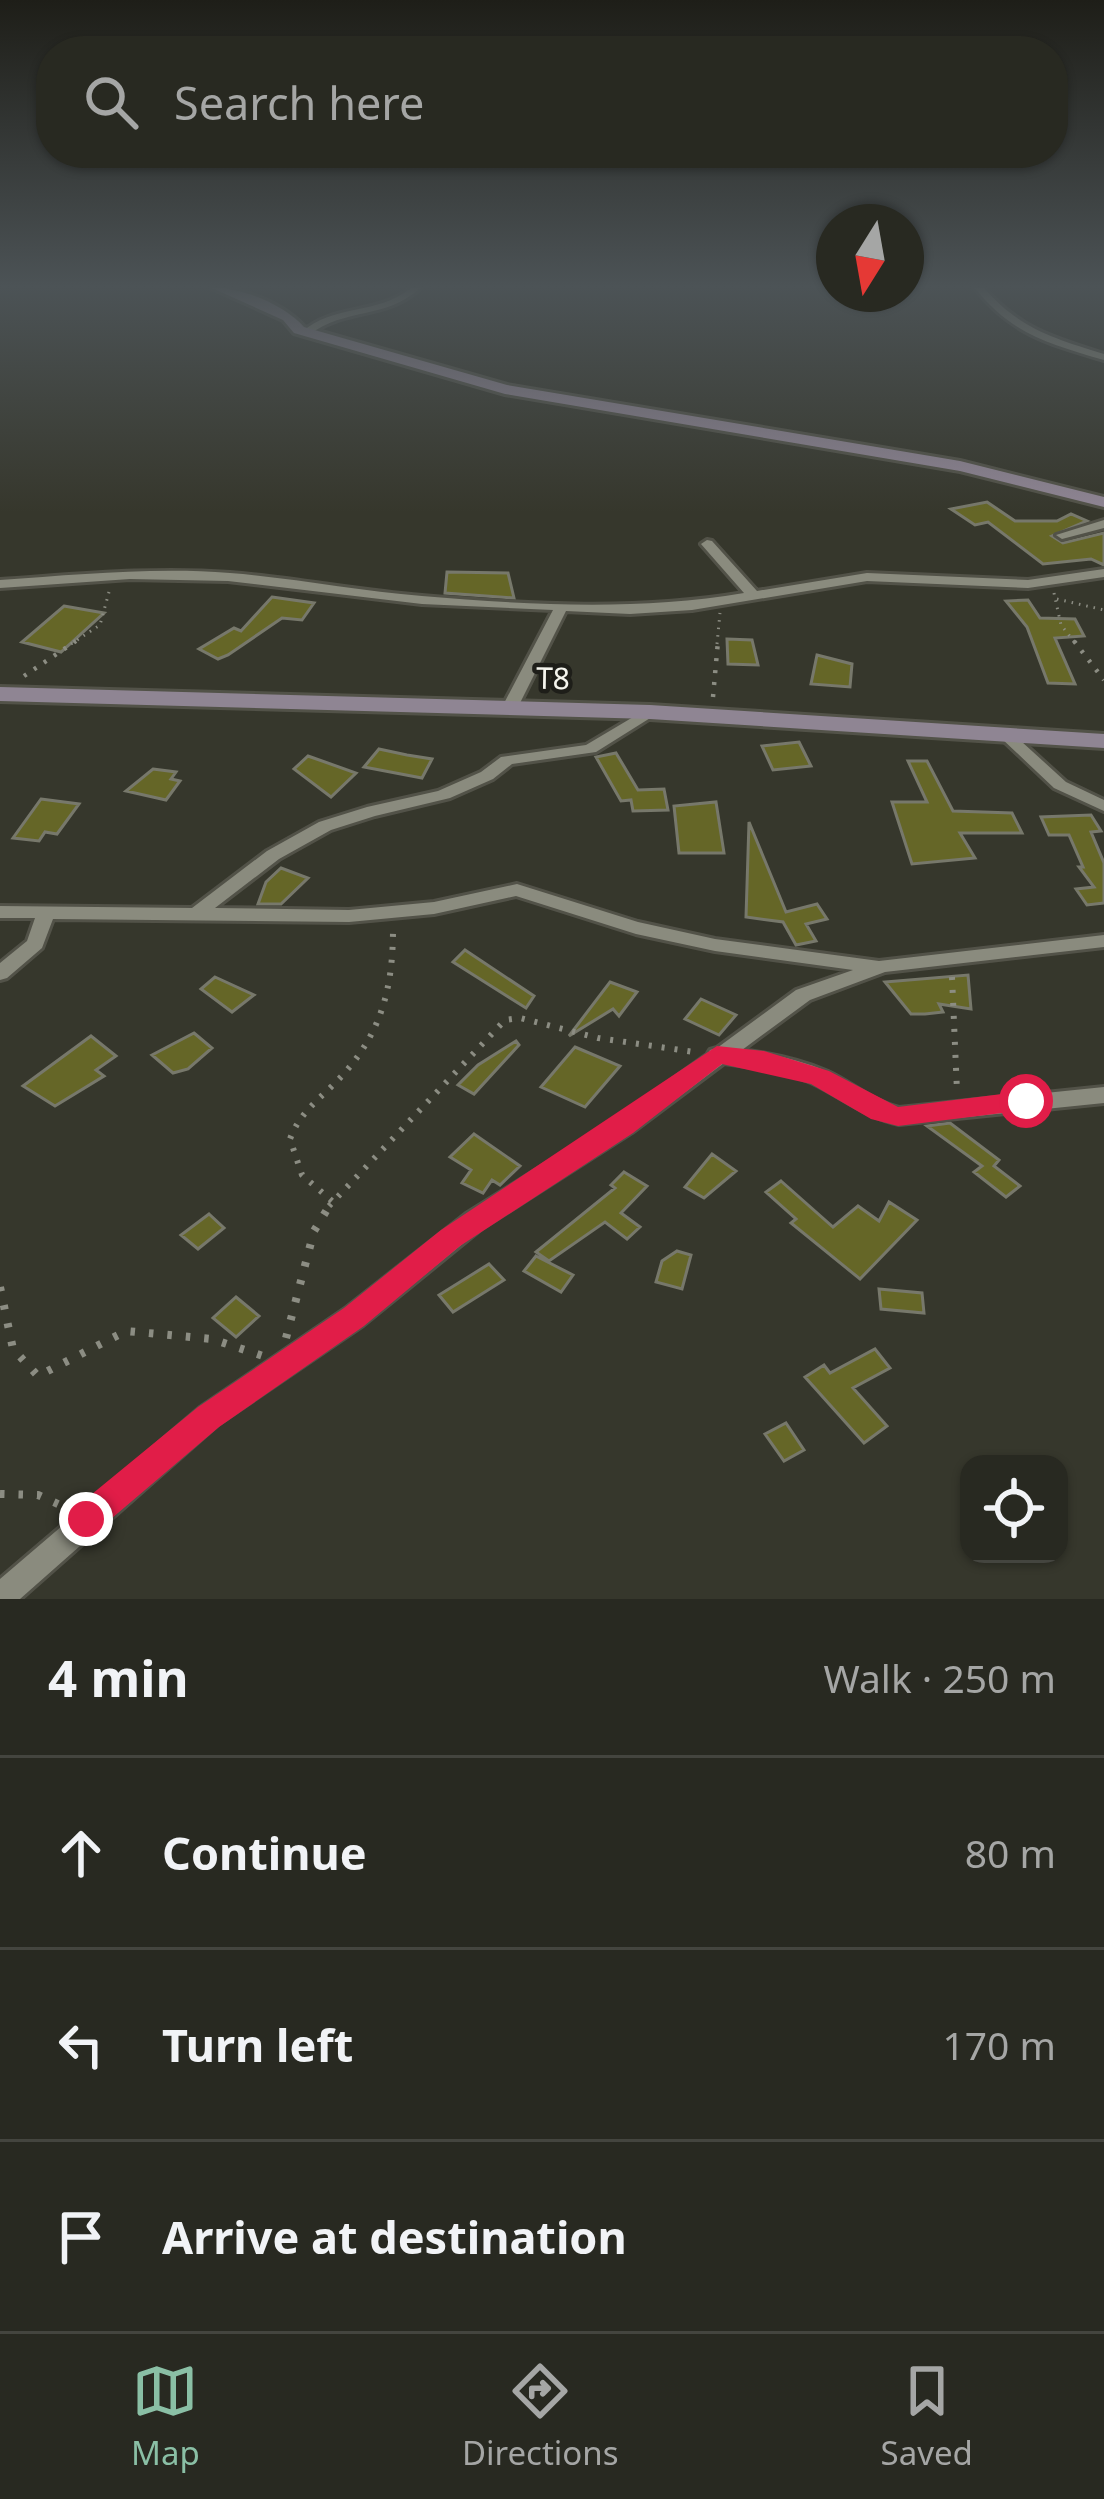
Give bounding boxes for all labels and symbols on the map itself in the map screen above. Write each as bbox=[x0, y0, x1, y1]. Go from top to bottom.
north arrow bbox=[816, 204, 924, 312]
street label: T8 bbox=[536, 657, 570, 698]
route start bbox=[999, 1074, 1053, 1128]
route end bbox=[59, 1492, 113, 1546]

